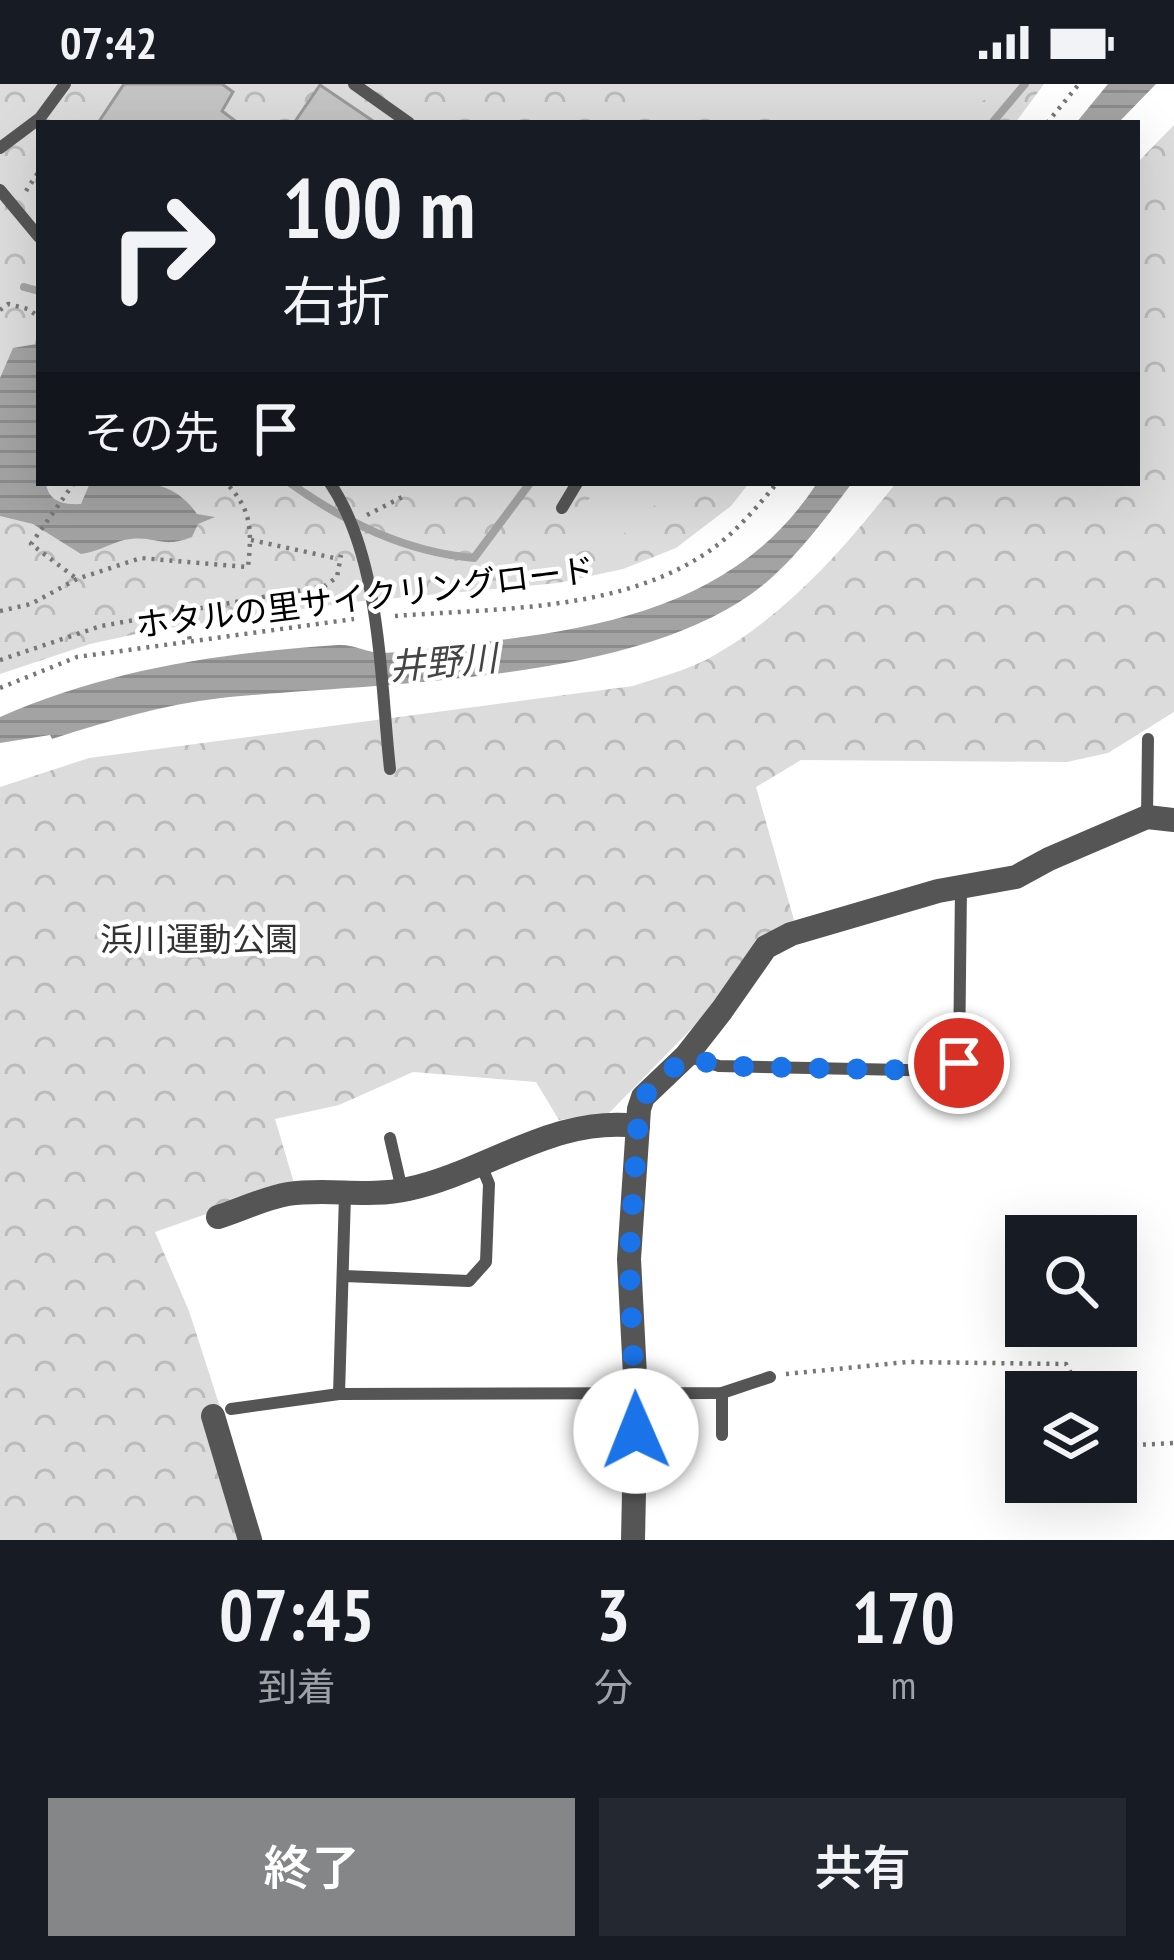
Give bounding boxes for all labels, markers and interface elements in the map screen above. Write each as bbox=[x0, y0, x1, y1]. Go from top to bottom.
text: 07:42 bbox=[60, 13, 157, 71]
text: 100 m bbox=[282, 152, 475, 261]
icon: right bbox=[84, 168, 240, 324]
text: 右折 bbox=[282, 266, 390, 336]
icon: arrive bbox=[243, 396, 309, 462]
text: その先 bbox=[84, 403, 219, 461]
street label: ホタルの里サイクリングロード bbox=[133, 547, 597, 646]
water label: 井野川 bbox=[387, 633, 503, 690]
park label: 浜川運動公園 bbox=[100, 917, 298, 960]
pin bbox=[908, 1012, 1010, 1114]
icon: arrive bbox=[926, 1030, 992, 1096]
map controls bbox=[1005, 1215, 1137, 1503]
button: search bbox=[1005, 1215, 1137, 1347]
position arrow bbox=[573, 1368, 699, 1494]
button: layers bbox=[1005, 1371, 1137, 1503]
text: 07:45 bbox=[219, 1567, 375, 1660]
text: 3 bbox=[596, 1567, 630, 1660]
text: 170 bbox=[852, 1570, 955, 1663]
text: m bbox=[891, 1659, 916, 1710]
text: 到着 bbox=[258, 1661, 336, 1712]
text: 分 bbox=[594, 1661, 633, 1712]
button: 終了 bbox=[48, 1798, 575, 1936]
button: 共有 bbox=[599, 1798, 1126, 1936]

